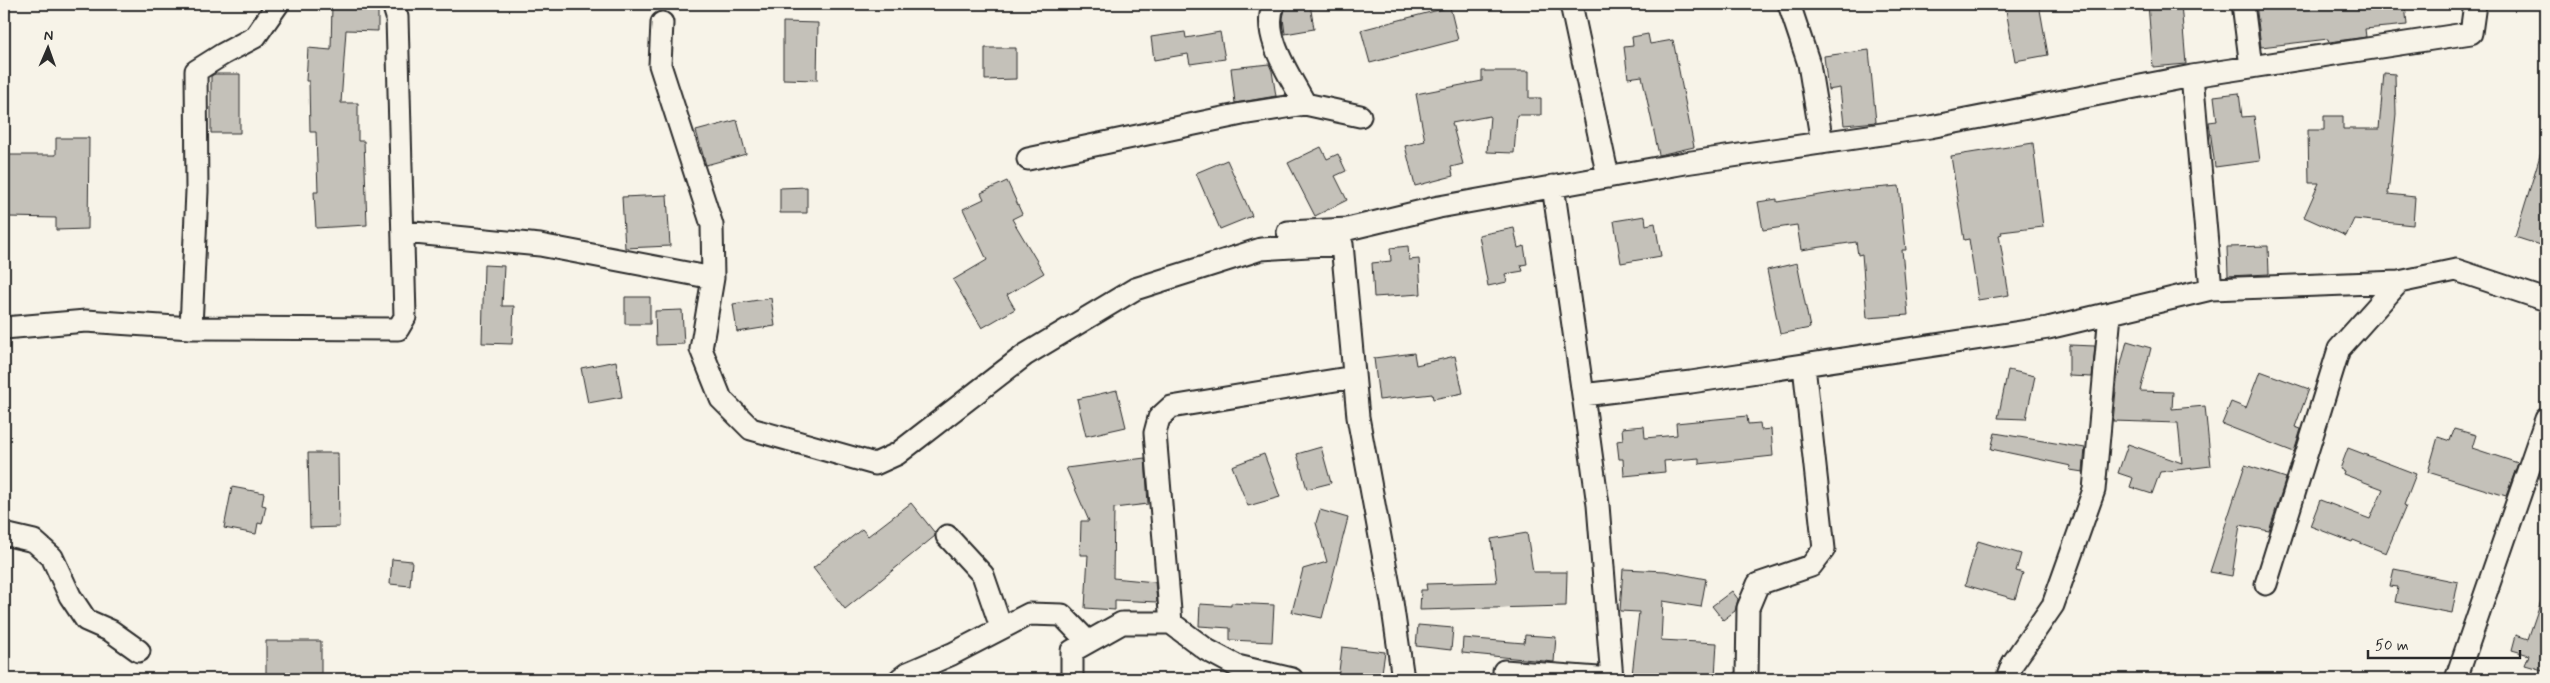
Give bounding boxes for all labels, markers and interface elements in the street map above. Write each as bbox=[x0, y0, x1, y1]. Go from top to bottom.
north arrow bbox=[22, 22, 72, 72]
text: N bbox=[43, 27, 53, 45]
scale bar bbox=[2368, 628, 2520, 660]
text: 50 m bbox=[2375, 636, 2409, 656]

